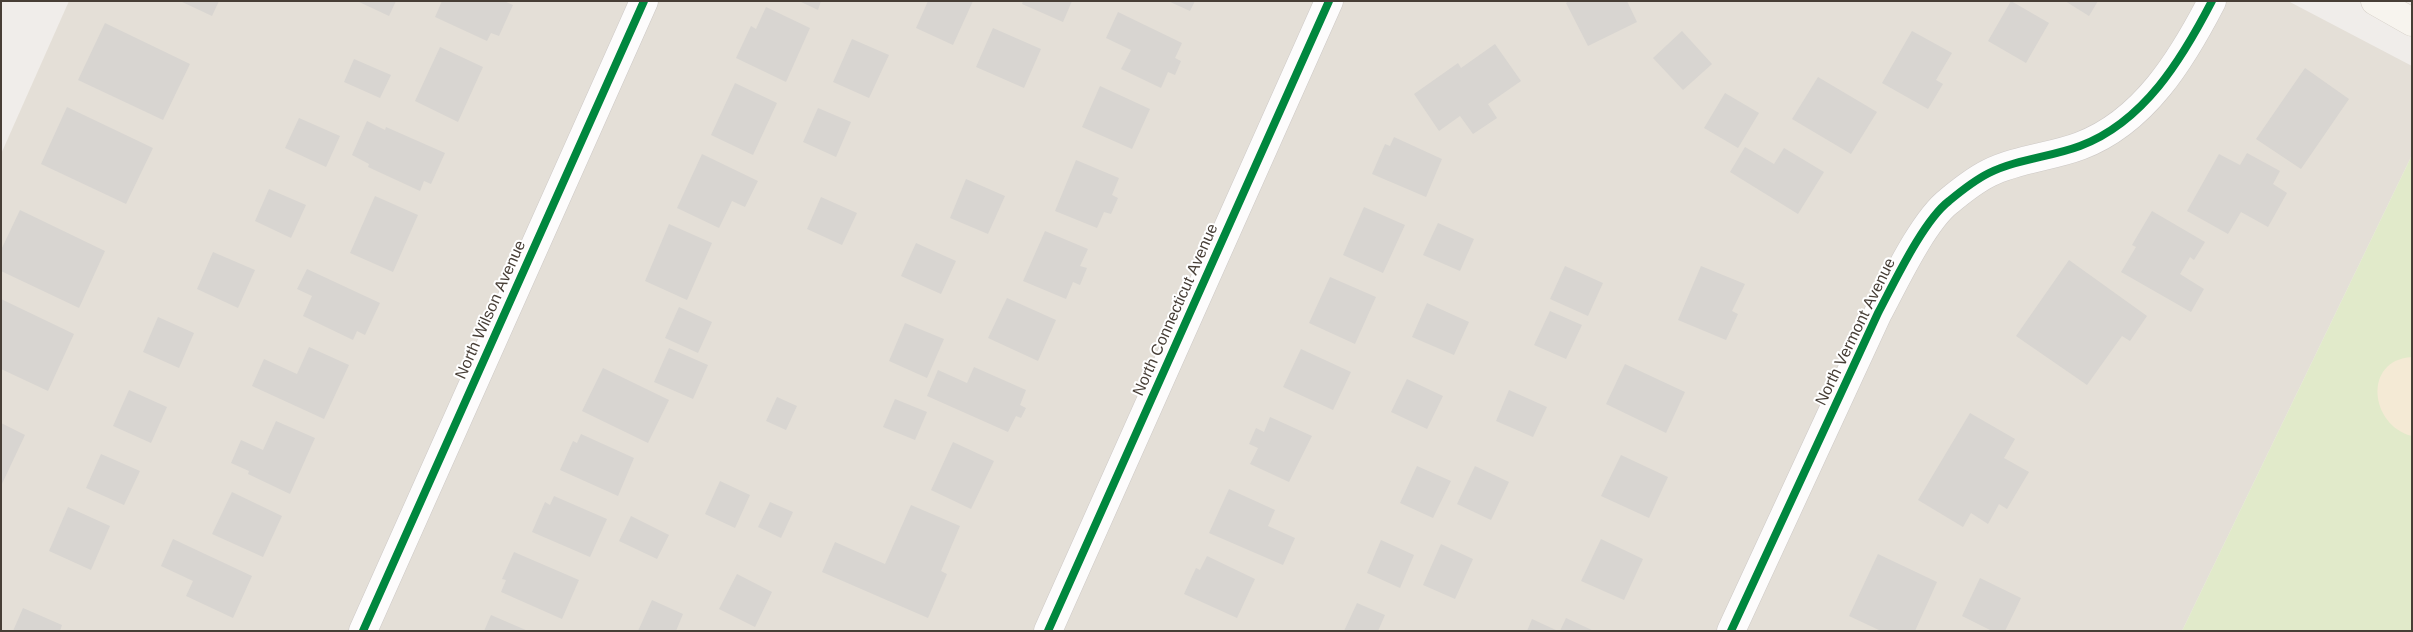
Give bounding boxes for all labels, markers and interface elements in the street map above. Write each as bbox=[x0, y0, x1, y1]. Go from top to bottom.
street label: North Connecticut Avenue bbox=[1129, 221, 1223, 399]
street label: North Wilson Avenue bbox=[452, 238, 530, 382]
street label: North Vermont Avenue bbox=[1812, 255, 1900, 409]

